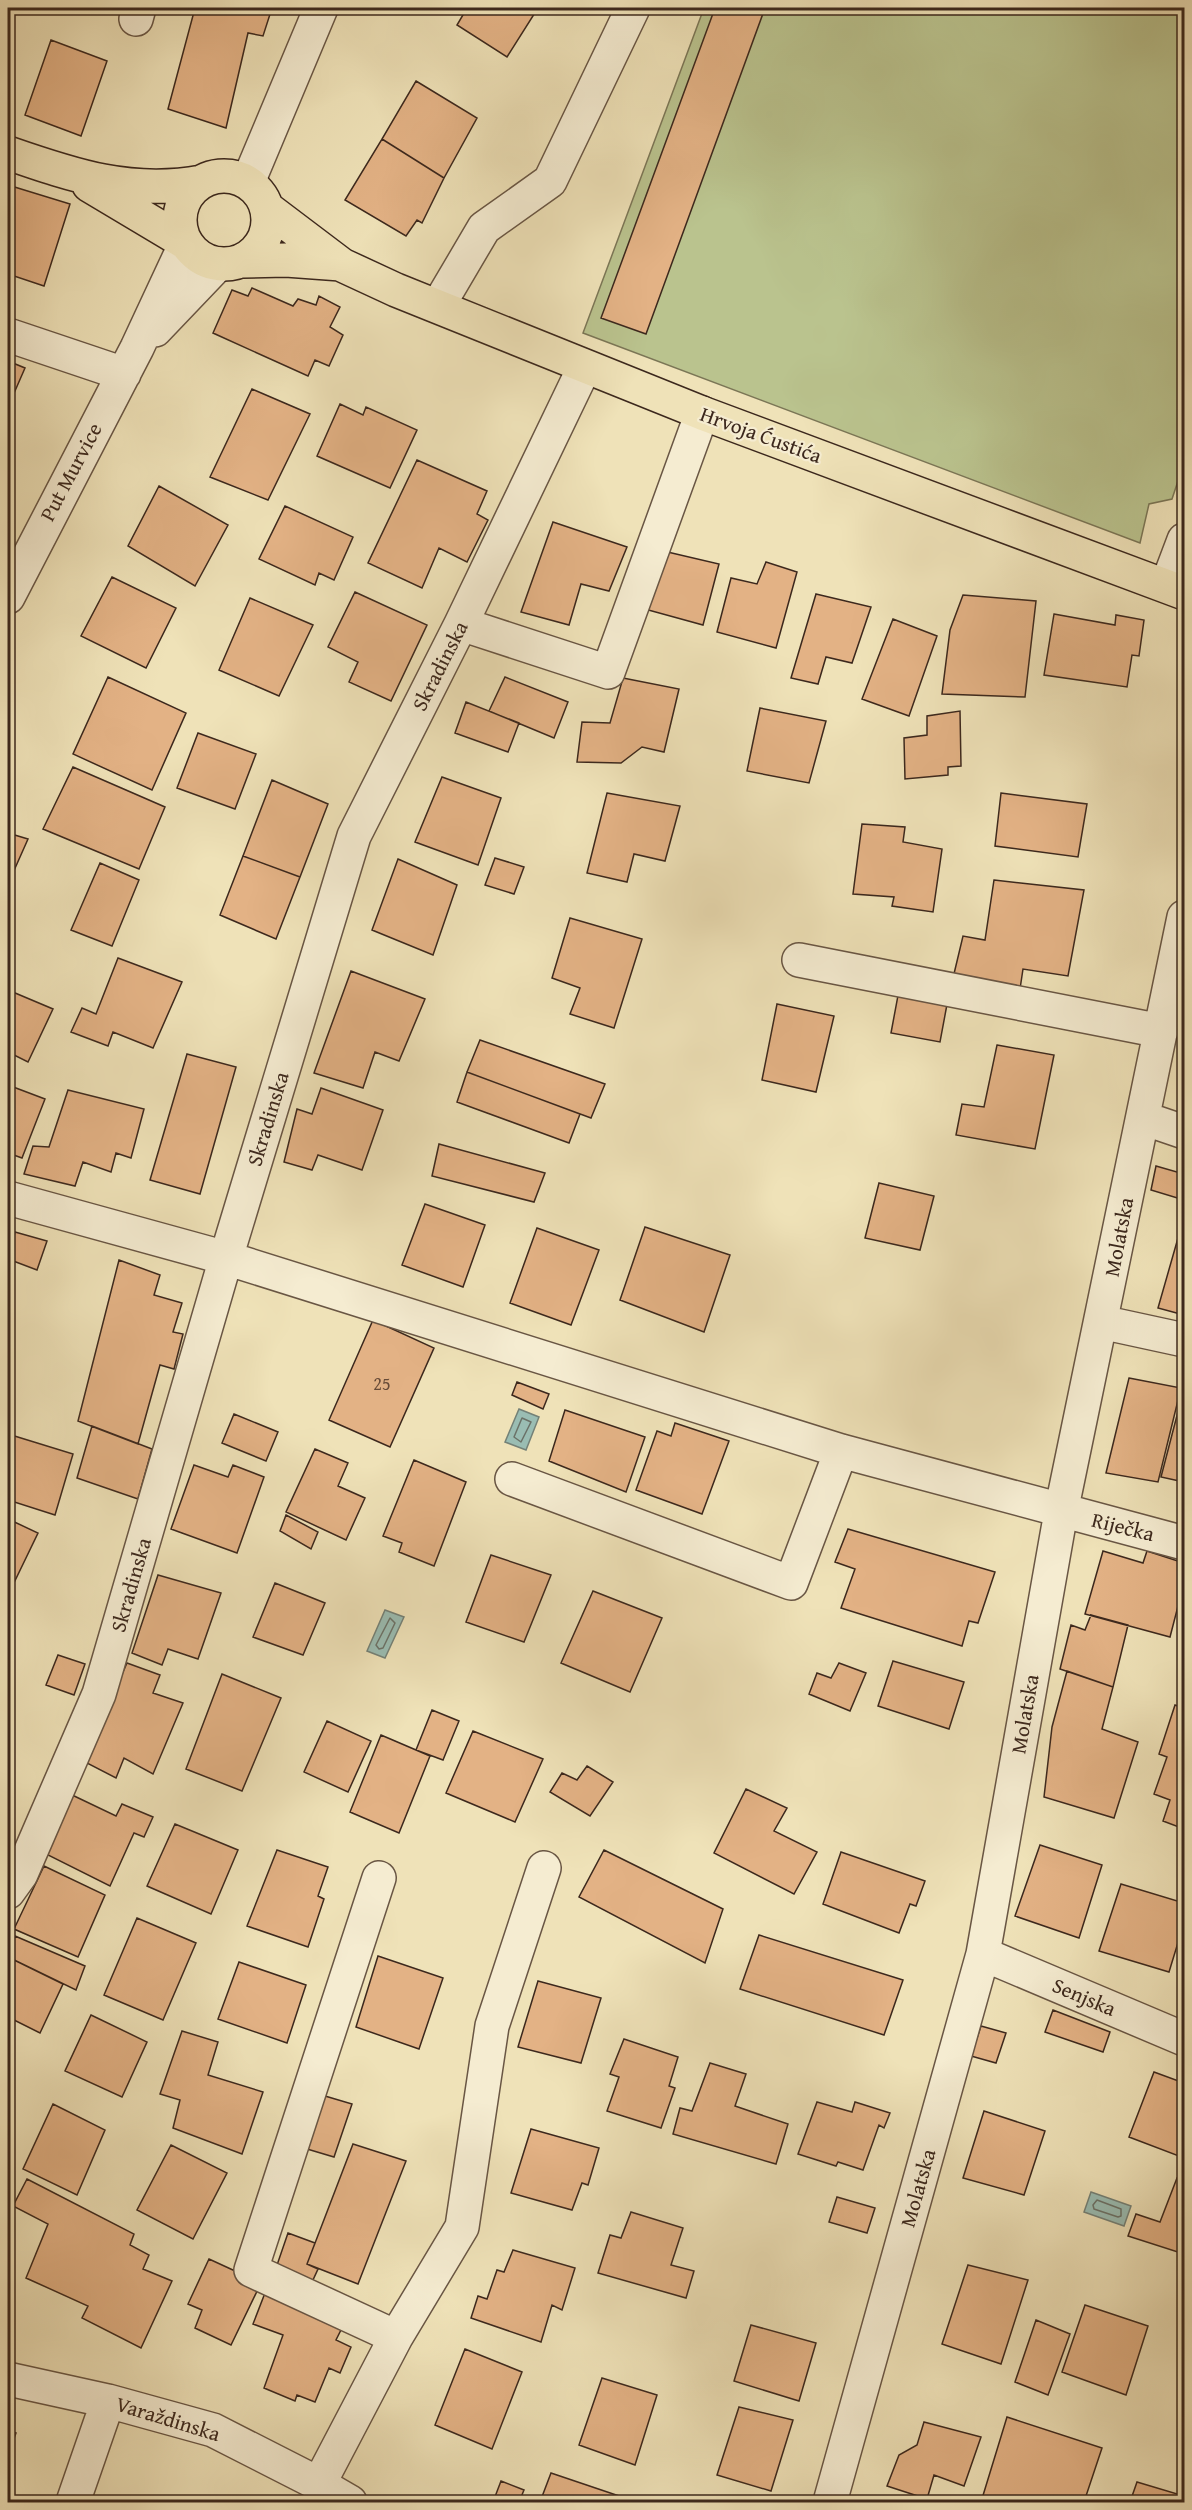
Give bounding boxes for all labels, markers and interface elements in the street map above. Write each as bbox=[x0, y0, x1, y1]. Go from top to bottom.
street label: Hrvoja Ćustića bbox=[696, 398, 826, 471]
street label: Put Murvice bbox=[32, 417, 110, 526]
street label: Skradinska bbox=[404, 615, 475, 716]
street label: Skradinska bbox=[239, 1068, 297, 1170]
street label: Molatska bbox=[1096, 1195, 1141, 1279]
house number: 25 bbox=[373, 1370, 391, 1397]
street label: Riječka bbox=[1089, 1504, 1158, 1549]
street label: Skradinska bbox=[102, 1534, 159, 1636]
street label: Molatska bbox=[1002, 1672, 1047, 1756]
street label: Senjska bbox=[1048, 1969, 1121, 2024]
street label: Molatska bbox=[892, 2145, 943, 2231]
street label: Varaždinska bbox=[112, 2388, 224, 2449]

